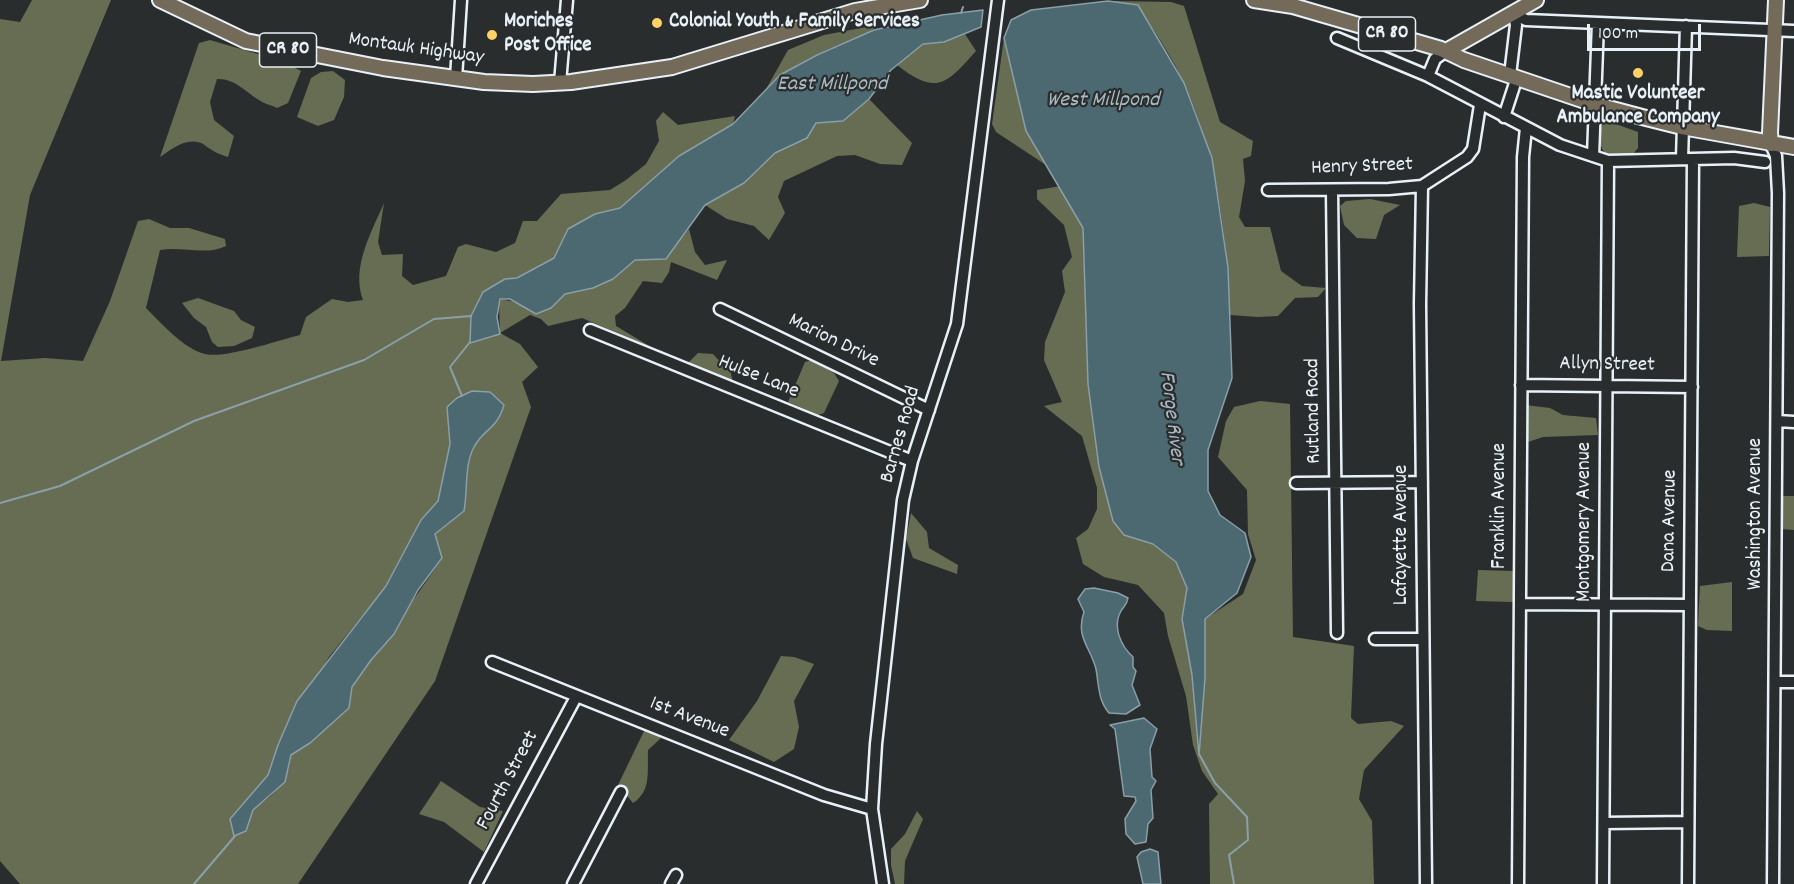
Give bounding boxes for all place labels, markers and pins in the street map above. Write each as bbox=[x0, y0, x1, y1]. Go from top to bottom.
place label: Moriches Post Office bbox=[504, 10, 591, 60]
place label: Colonial Youth & Family Services bbox=[669, 10, 920, 36]
marker: Colonial Youth & Family Services bbox=[650, 16, 664, 30]
marker: Moriches Post Office bbox=[485, 28, 499, 42]
marker: Mastic Volunteer Ambulance Company bbox=[1631, 66, 1645, 80]
place label: Mastic Volunteer Ambulance Company bbox=[1557, 82, 1719, 132]

